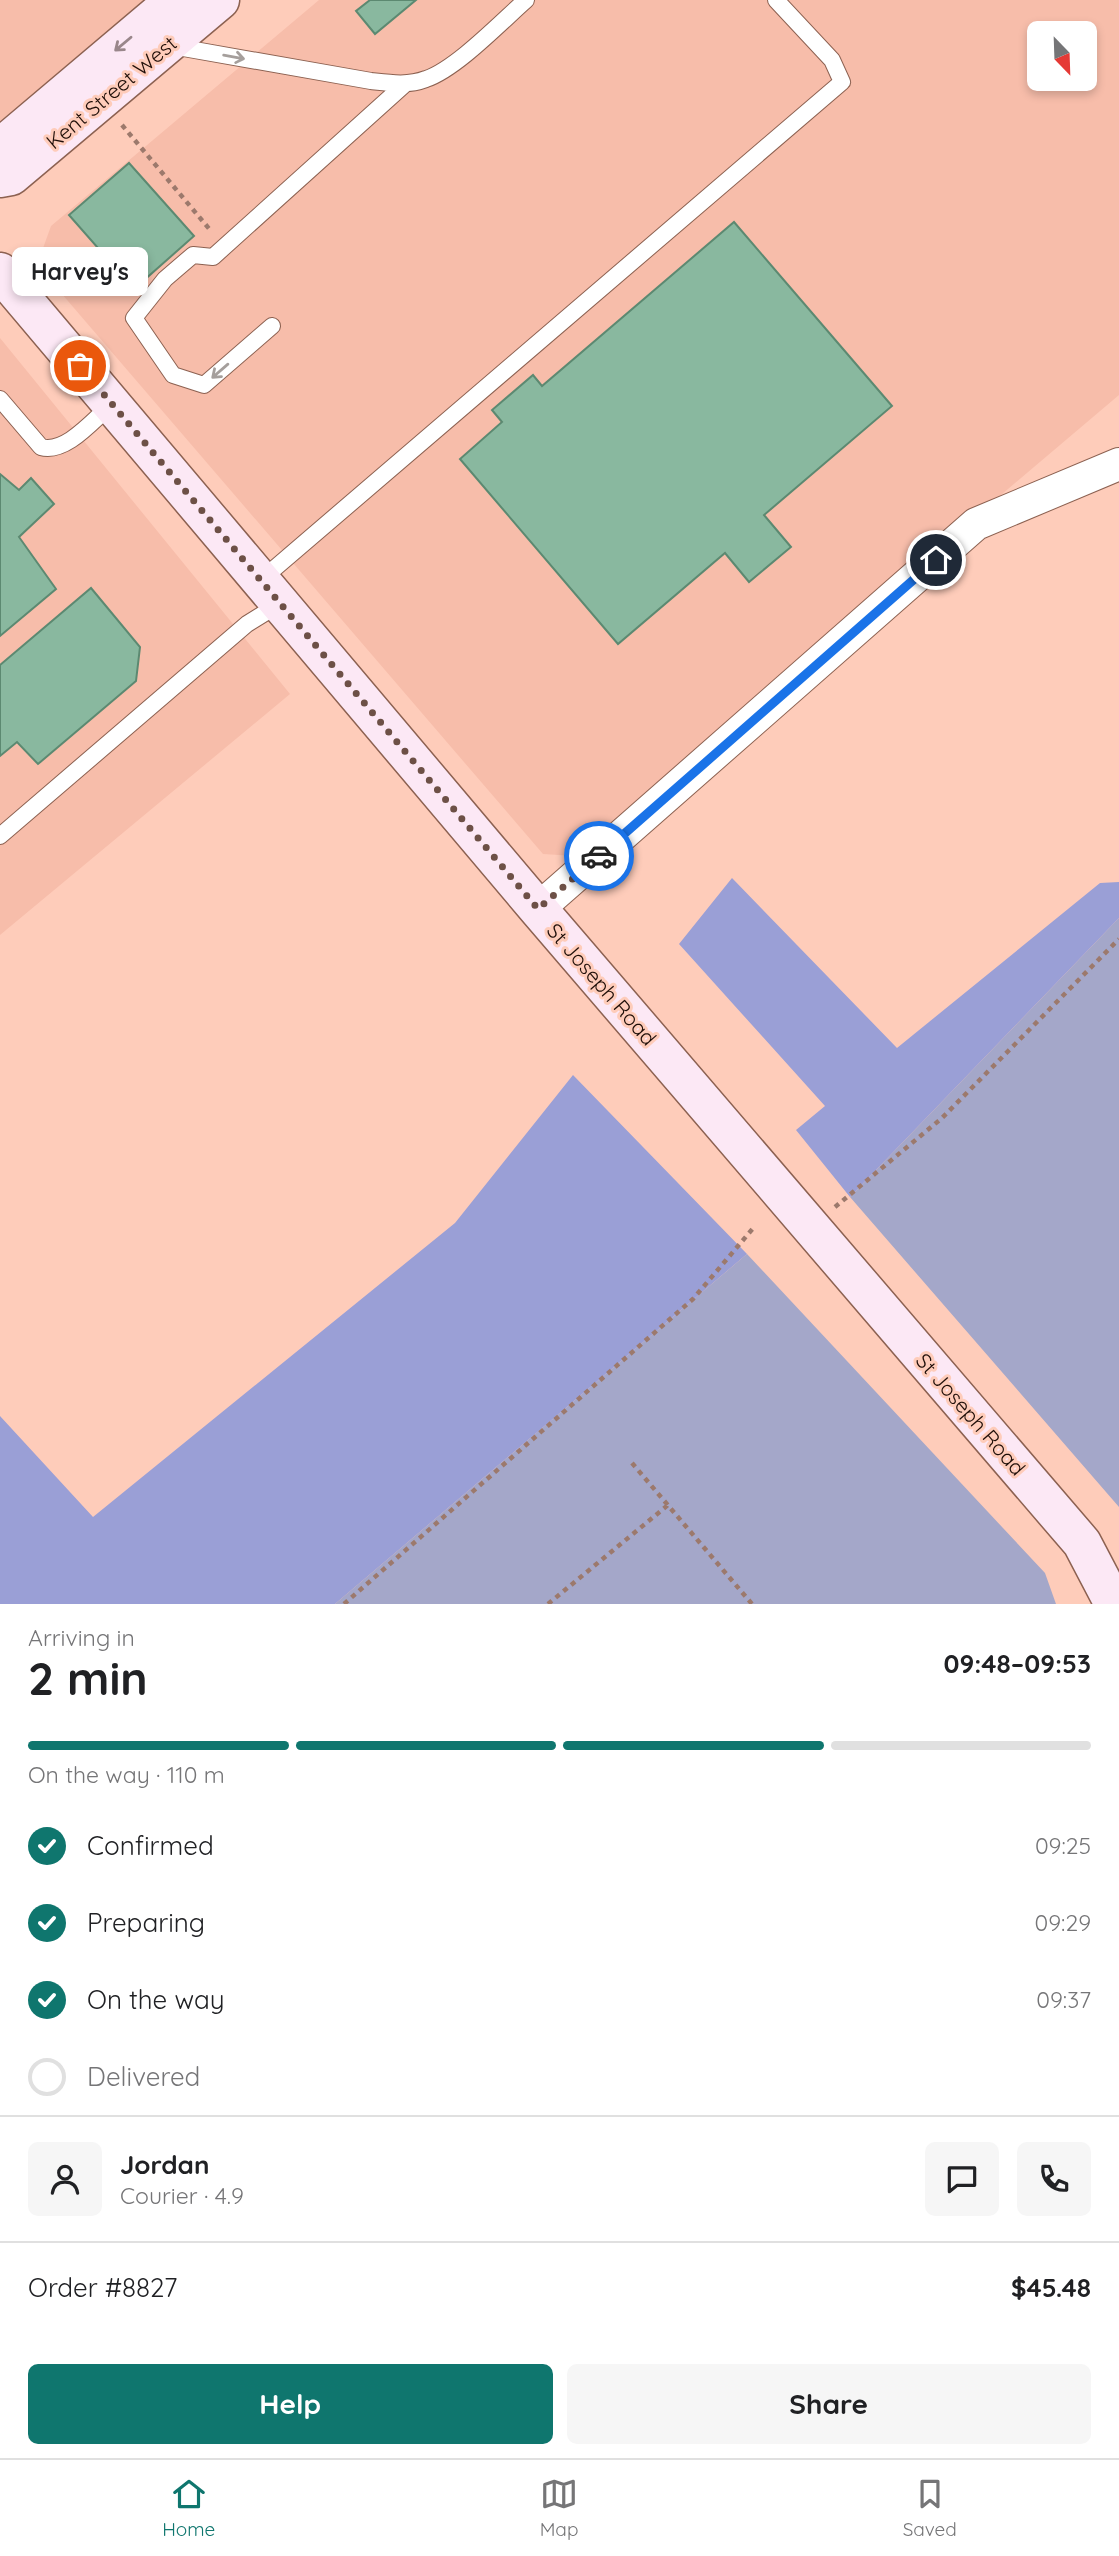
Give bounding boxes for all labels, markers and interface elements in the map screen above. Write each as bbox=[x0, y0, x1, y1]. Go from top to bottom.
north arrow bbox=[1027, 21, 1097, 91]
map controls bbox=[1027, 21, 1097, 91]
street label: Kent Street West bbox=[40, 30, 182, 154]
one-way arrow bbox=[114, 36, 132, 52]
one-way arrow bbox=[222, 51, 245, 64]
callout: Harvey's bbox=[12, 247, 148, 296]
text: Harvey's bbox=[31, 257, 129, 286]
pin bbox=[50, 336, 110, 396]
icon: bag bbox=[61, 347, 99, 385]
one-way arrow bbox=[212, 363, 230, 379]
pin bbox=[906, 530, 966, 590]
icon: home bbox=[917, 541, 955, 579]
courier bbox=[564, 821, 634, 891]
icon: car bbox=[580, 837, 618, 875]
street label: St Joseph Road bbox=[542, 918, 662, 1050]
street label: St Joseph Road bbox=[911, 1348, 1031, 1480]
text: Arriving in bbox=[28, 1623, 135, 1652]
text: 09:48–09:53 bbox=[943, 1647, 1091, 1680]
text: 2 min bbox=[28, 1649, 148, 1707]
text: On the way · 110 m bbox=[28, 1760, 225, 1789]
icon: check bbox=[28, 1827, 66, 1865]
text: Confirmed bbox=[87, 1829, 214, 1862]
text: 09:25 bbox=[1035, 1831, 1091, 1860]
icon: check bbox=[28, 1904, 66, 1942]
text: Preparing bbox=[87, 1906, 205, 1939]
text: 09:29 bbox=[1035, 1908, 1091, 1937]
icon: check bbox=[28, 1981, 66, 2019]
text: On the way bbox=[87, 1983, 225, 2016]
text: 09:37 bbox=[1036, 1985, 1091, 2014]
text: Delivered bbox=[87, 2060, 200, 2093]
button: person bbox=[28, 2142, 102, 2216]
button: chat bbox=[925, 2142, 999, 2216]
button: phone bbox=[1017, 2142, 1091, 2216]
text: Jordan bbox=[120, 2148, 209, 2181]
text: Courier · 4.9 bbox=[120, 2181, 244, 2210]
text: Order #8827 bbox=[28, 2271, 177, 2304]
text: $45.48 bbox=[1011, 2271, 1091, 2304]
button: Help bbox=[28, 2364, 553, 2444]
button: Share bbox=[567, 2364, 1091, 2444]
tab: Home bbox=[162, 2475, 215, 2541]
tab: Map bbox=[540, 2475, 578, 2541]
tab: Saved bbox=[903, 2475, 957, 2541]

